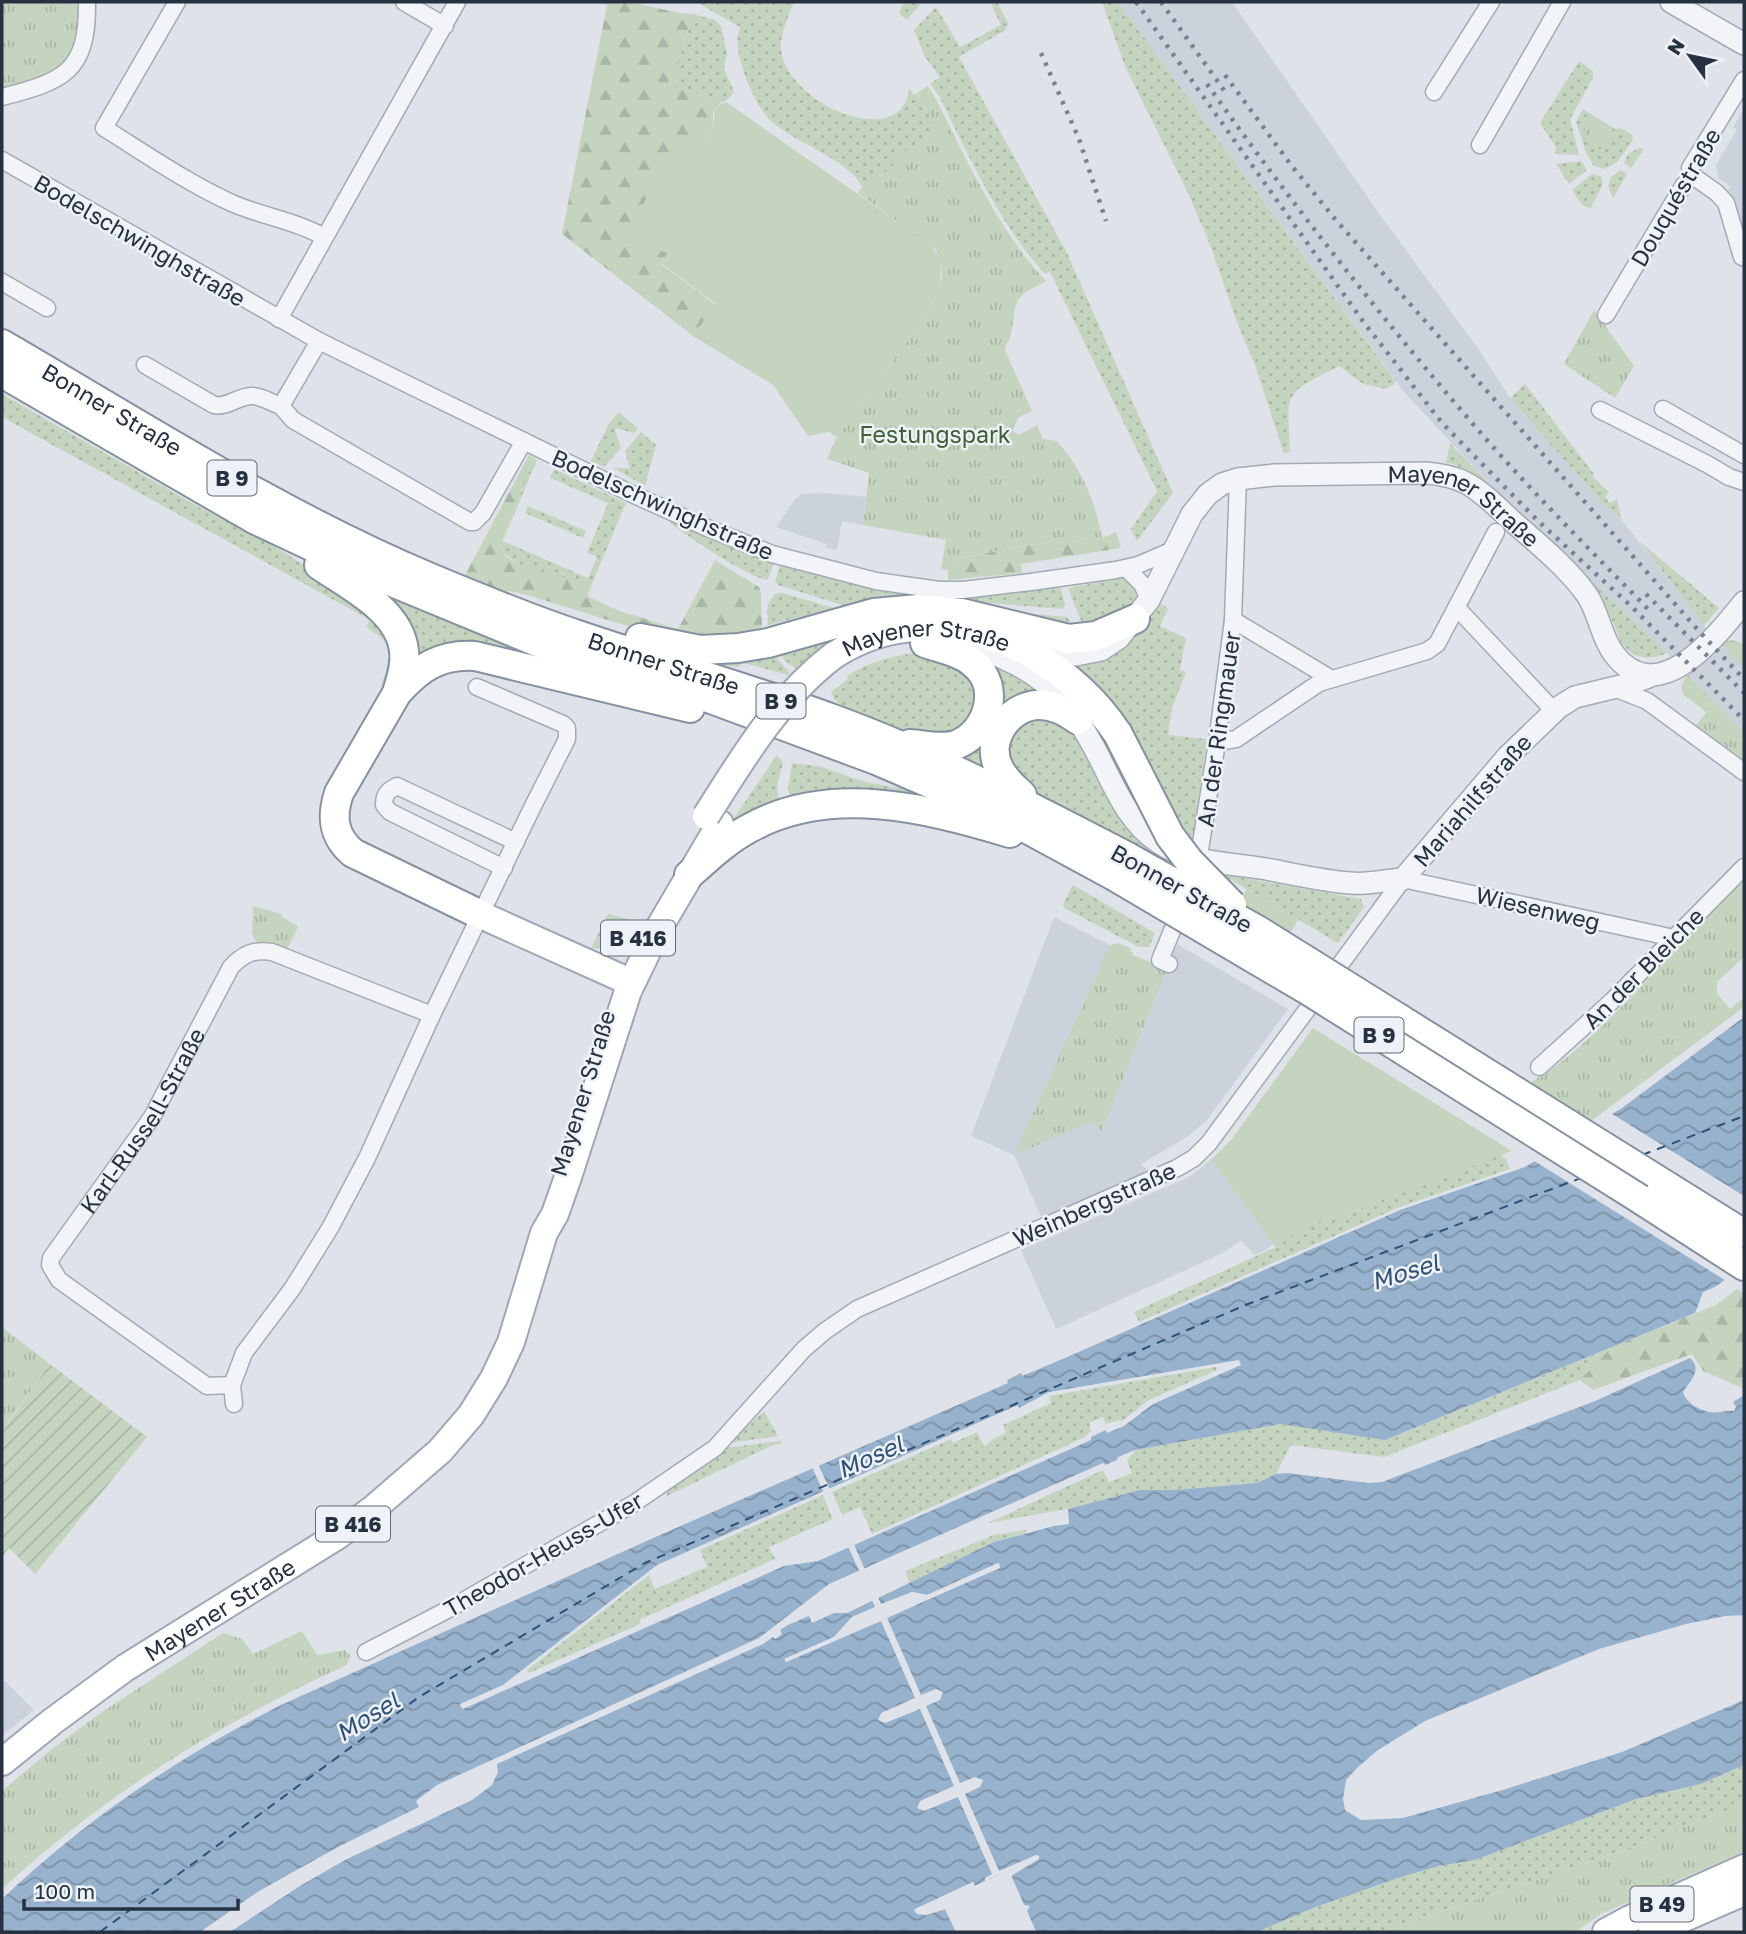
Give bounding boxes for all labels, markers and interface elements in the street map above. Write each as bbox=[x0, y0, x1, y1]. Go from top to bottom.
north arrow bbox=[1655, 21, 1725, 91]
text: N bbox=[1662, 34, 1689, 59]
street label: Douquéstraße bbox=[1624, 123, 1726, 271]
street label: Bodelschwinghstraße bbox=[29, 168, 251, 312]
street label: Bonner Straße bbox=[37, 357, 187, 461]
park label: Festungspark bbox=[859, 420, 1011, 448]
street label: Bodelschwinghstraße bbox=[548, 442, 778, 566]
street label: Mayener Straße bbox=[1387, 459, 1545, 552]
road number: B 9 bbox=[208, 461, 256, 496]
street label: Mayener Straße bbox=[837, 613, 1014, 662]
street label: Bonner Straße bbox=[584, 625, 743, 700]
street label: An der Ringmauer bbox=[1190, 629, 1246, 829]
road number: B 9 bbox=[756, 684, 806, 718]
street label: Mariahilfstraße bbox=[1407, 728, 1537, 872]
street label: Bonner Straße bbox=[1106, 838, 1258, 938]
street label: Wiesenweg bbox=[1473, 880, 1603, 936]
street label: An der Bleiche bbox=[1577, 902, 1709, 1034]
road number: B 416 bbox=[601, 920, 675, 956]
street label: Mayener Straße bbox=[543, 1007, 621, 1179]
road number: B 9 bbox=[1354, 1018, 1404, 1052]
street label: Karl-Russell-Straße bbox=[74, 1023, 211, 1219]
street label: Weinbergstraße bbox=[1008, 1156, 1180, 1252]
water label: Mosel bbox=[1368, 1247, 1444, 1295]
water label: Mosel bbox=[832, 1428, 909, 1483]
street label: Theodor-Heuss-Ufer bbox=[439, 1486, 647, 1622]
road number: B 416 bbox=[316, 1506, 390, 1542]
street label: Mayener Straße bbox=[139, 1552, 300, 1667]
water label: Mosel bbox=[330, 1685, 405, 1747]
scale bar bbox=[24, 1868, 238, 1912]
text: 100 m bbox=[35, 1878, 95, 1904]
road number: B 49 bbox=[1630, 1886, 1694, 1922]

